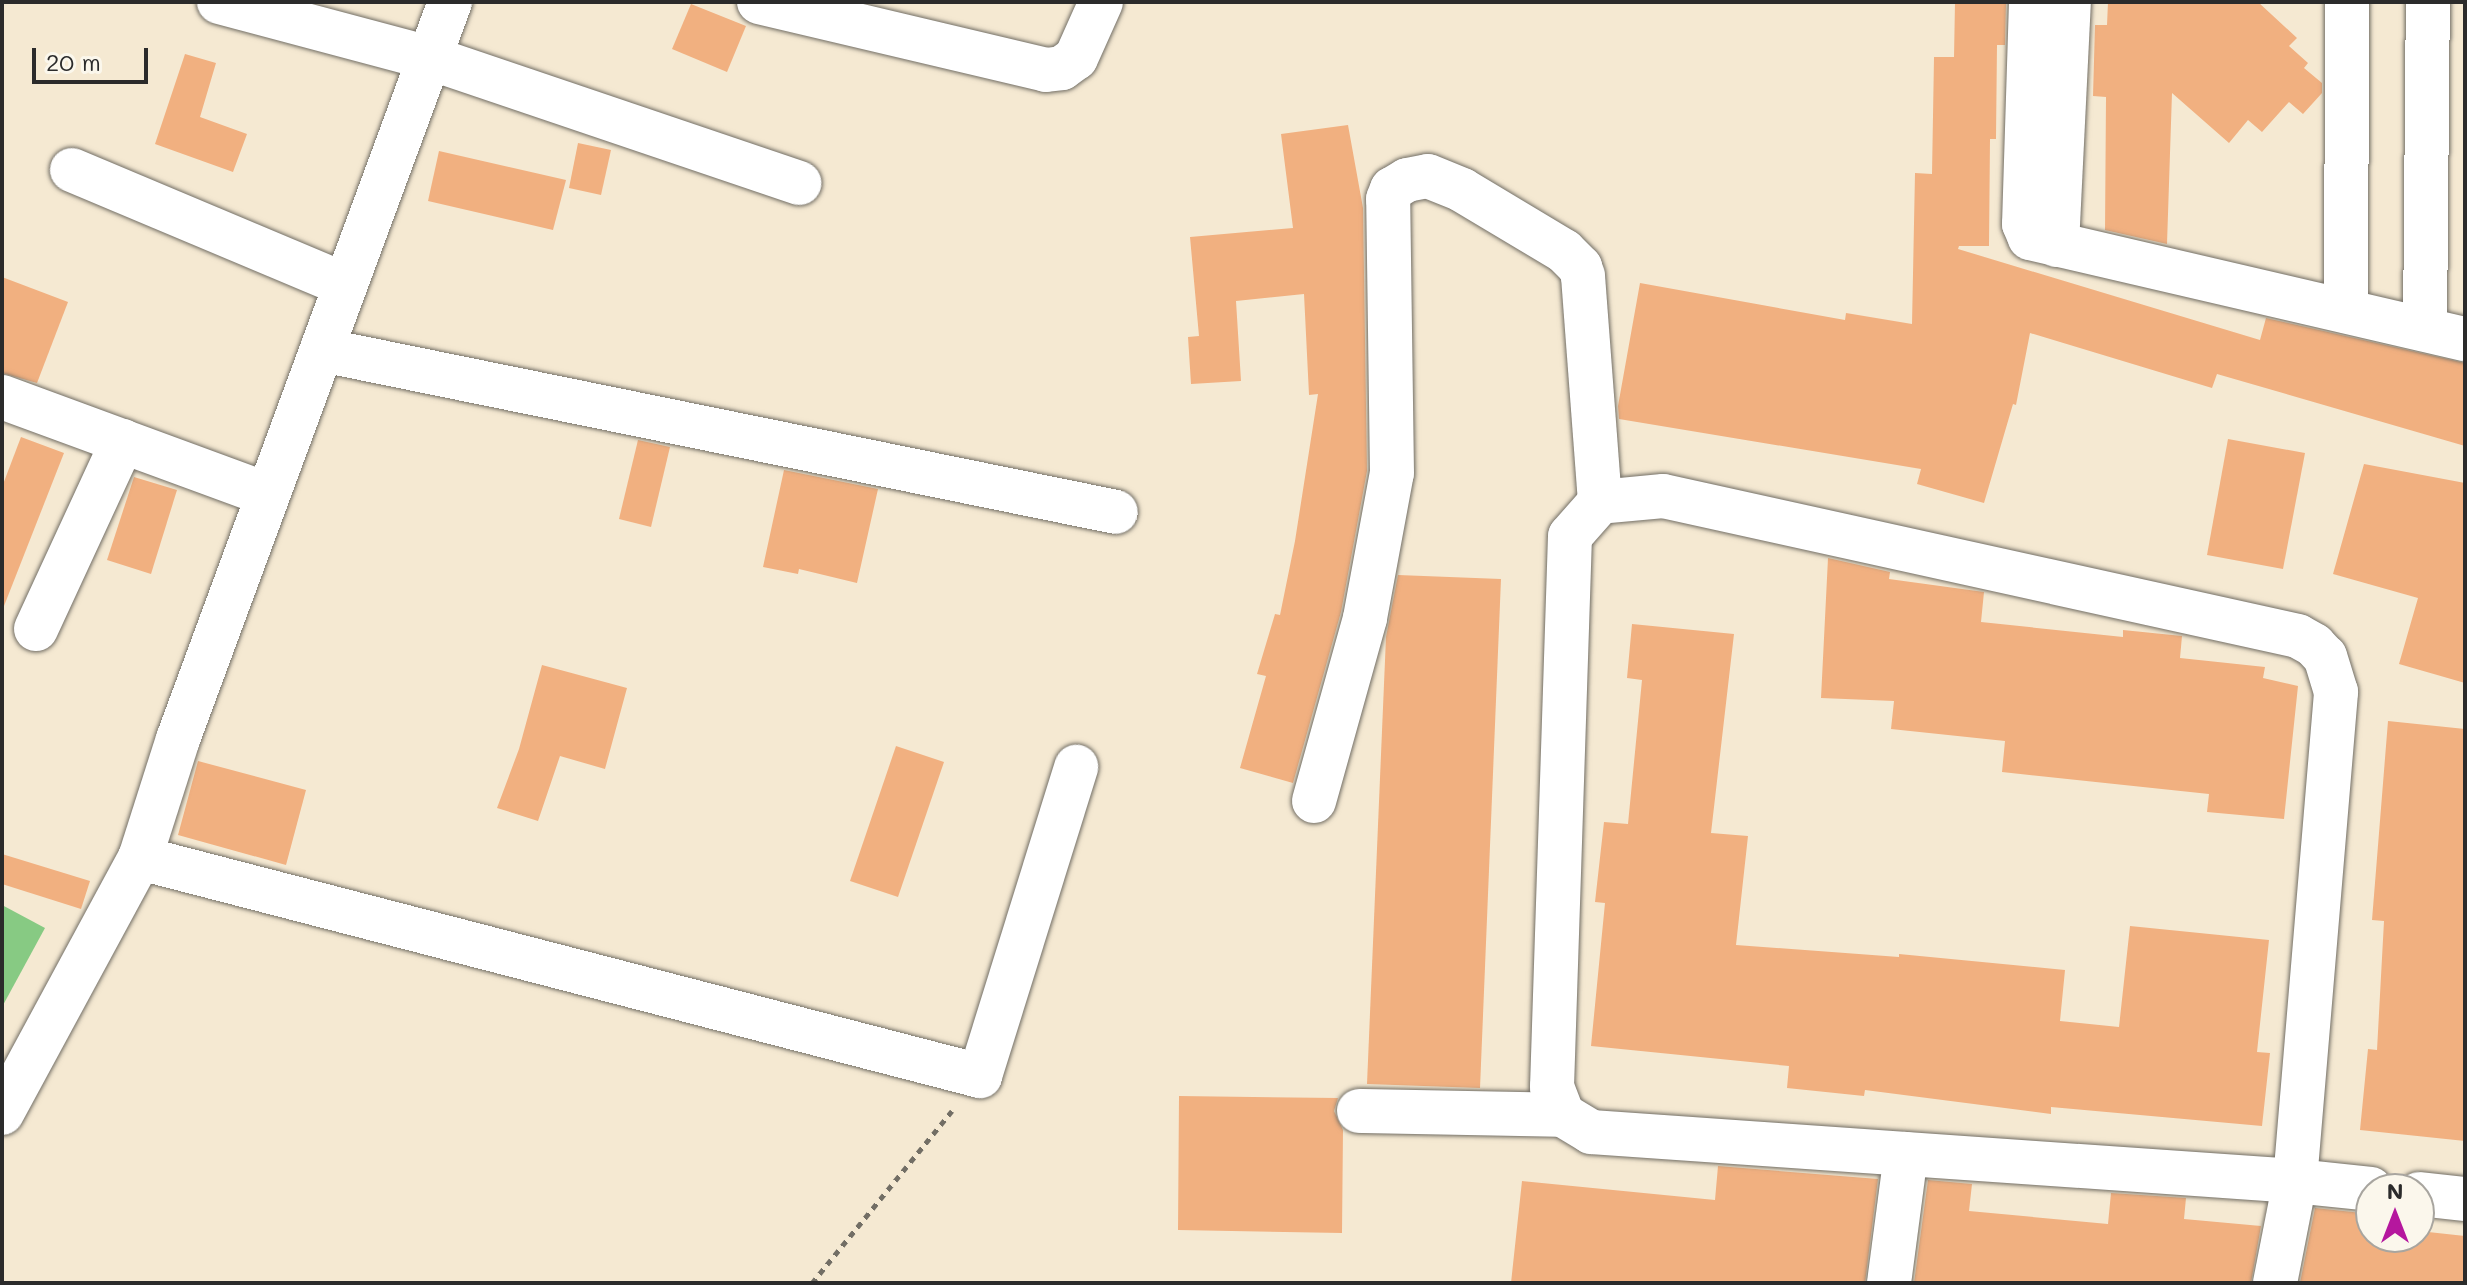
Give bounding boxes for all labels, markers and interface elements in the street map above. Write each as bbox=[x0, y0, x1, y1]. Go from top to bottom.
scale bar bbox=[36, 32, 152, 82]
text: 20 m bbox=[46, 46, 101, 77]
north arrow bbox=[2355, 1173, 2435, 1253]
text: N bbox=[2387, 1176, 2403, 1205]

